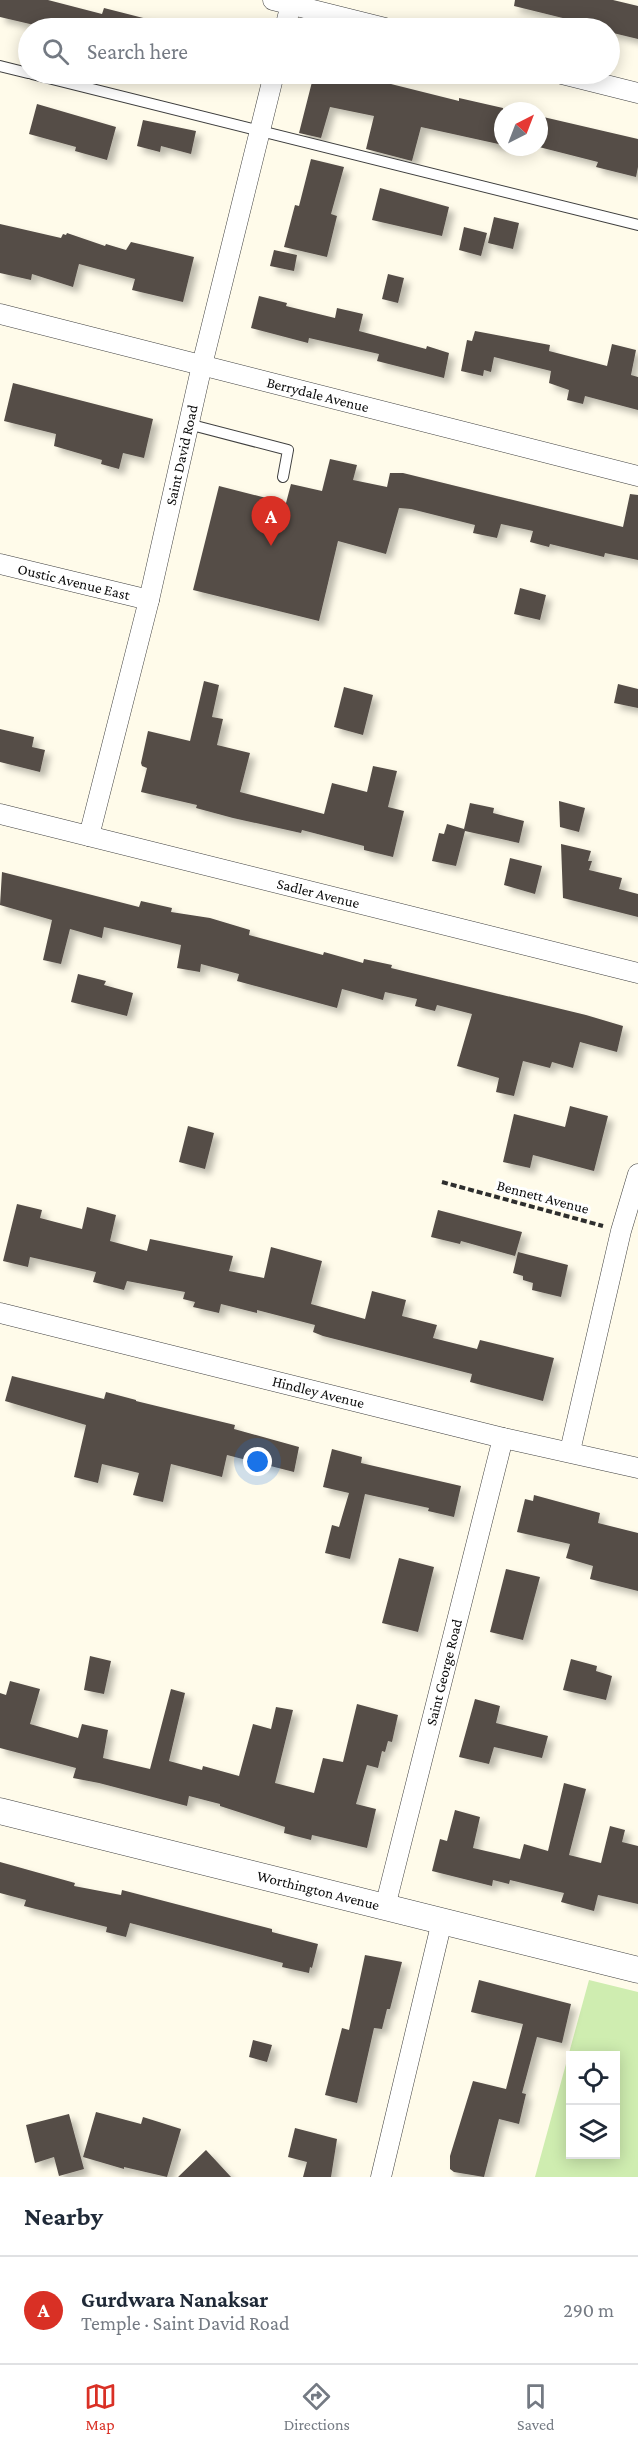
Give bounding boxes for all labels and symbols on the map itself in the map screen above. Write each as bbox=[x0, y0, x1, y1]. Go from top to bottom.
north arrow bbox=[494, 102, 548, 156]
street label: Berrydale Avenue bbox=[265, 374, 371, 415]
street label: Saint David Road bbox=[163, 403, 201, 507]
pin: A bbox=[252, 496, 290, 546]
street label: Oustic Avenue East bbox=[16, 561, 133, 603]
street label: Sadler Avenue bbox=[275, 875, 362, 911]
street label: Bennett Avenue bbox=[495, 1177, 591, 1217]
street label: Hindley Avenue bbox=[271, 1373, 366, 1411]
your location bbox=[243, 1447, 272, 1476]
street label: Saint George Road bbox=[423, 1617, 465, 1727]
street label: Worthington Avenue bbox=[255, 1867, 382, 1913]

